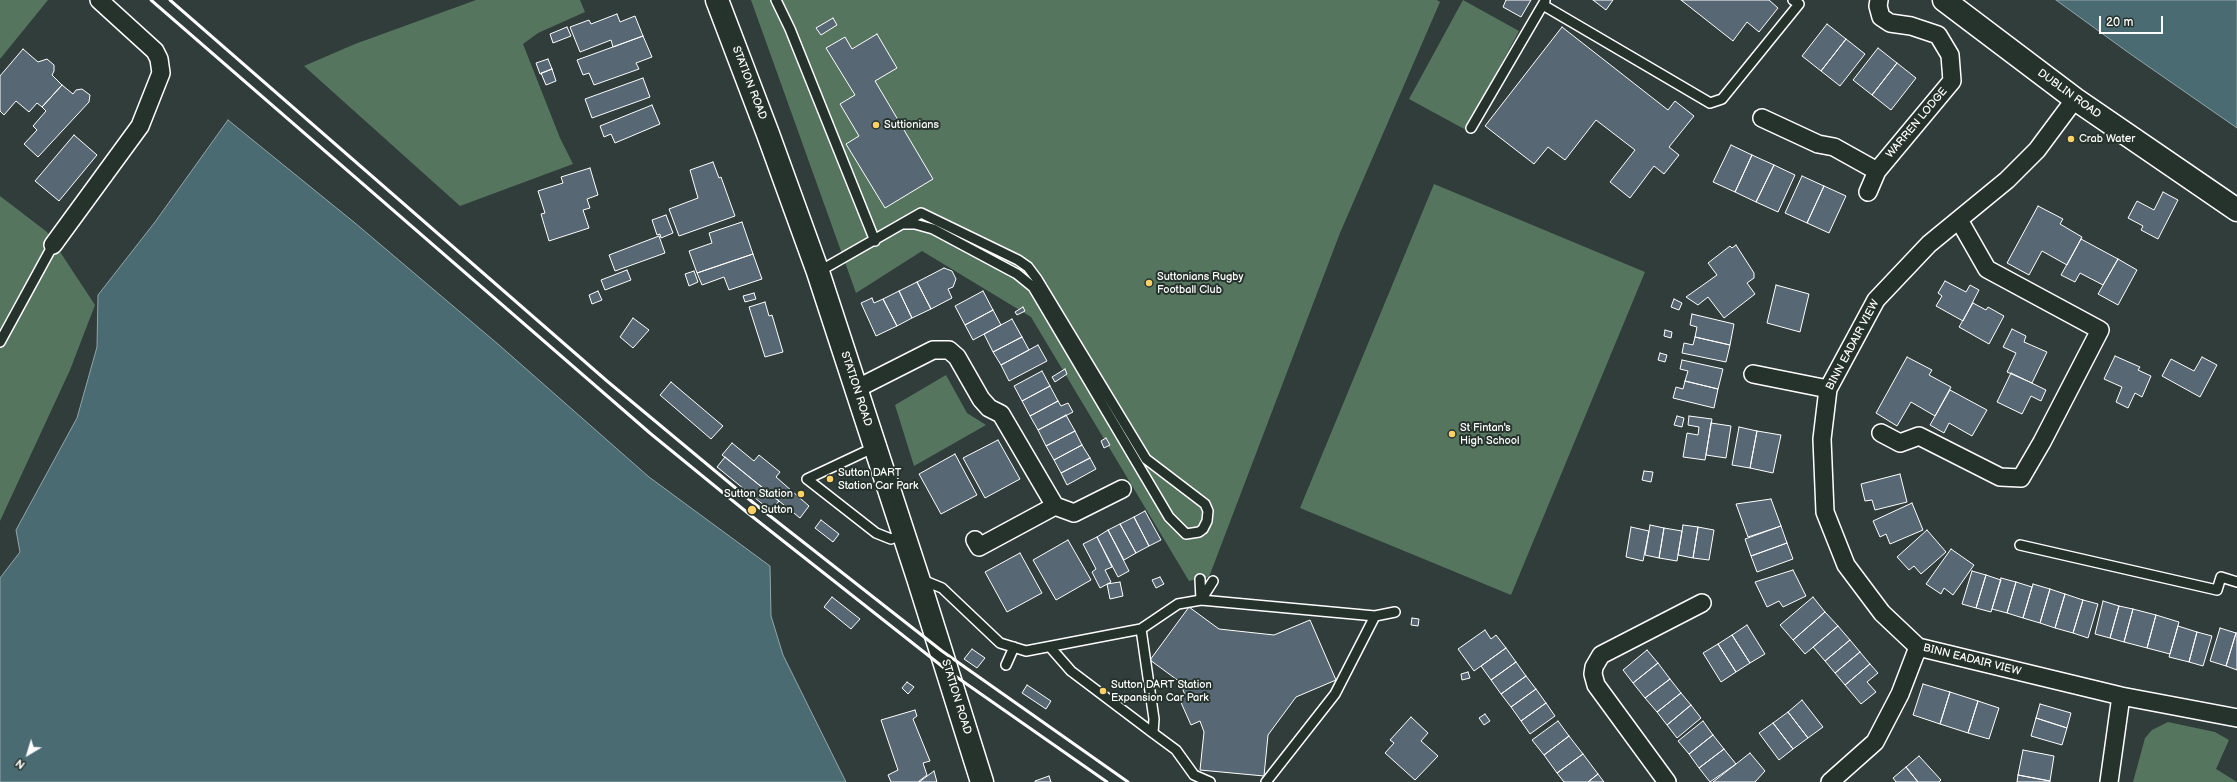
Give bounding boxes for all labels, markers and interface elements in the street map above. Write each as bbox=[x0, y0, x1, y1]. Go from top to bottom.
scale bar bbox=[2101, 8, 2165, 34]
text: 20 m bbox=[2106, 15, 2133, 30]
street label: STATION ROAD bbox=[729, 44, 769, 122]
street label: DUBLIN ROAD bbox=[2035, 67, 2103, 121]
street label: WARREN LODGE bbox=[1884, 85, 1950, 161]
place label: Suttionians bbox=[884, 118, 939, 132]
marker: Suttionians bbox=[871, 120, 881, 130]
place label: Crab Water bbox=[2079, 132, 2135, 146]
marker: Crab Water bbox=[2066, 134, 2076, 144]
place label: Suttonians Rugby Football Club bbox=[1157, 270, 1243, 296]
marker: Suttonians Rugby Football Club bbox=[1144, 278, 1154, 288]
street label: BINN EADAIR VIEW bbox=[1824, 298, 1882, 392]
street label: STATION ROAD bbox=[838, 350, 874, 428]
place label: St Fintan's High School bbox=[1460, 421, 1520, 447]
marker: St Fintan's High School bbox=[1447, 429, 1457, 439]
place label: Sutton DART Station Car Park bbox=[838, 466, 918, 492]
marker: Sutton DART Station Car Park bbox=[825, 474, 835, 484]
place label: Sutton Station bbox=[724, 487, 793, 501]
marker: Sutton Station bbox=[796, 489, 806, 499]
place label: Sutton bbox=[761, 503, 793, 517]
marker: Sutton bbox=[746, 504, 758, 516]
street label: BINN EADAIR VIEW bbox=[1922, 641, 2022, 679]
street label: STATION ROAD bbox=[938, 658, 974, 736]
place label: Sutton DART Station Expansion Car Park bbox=[1111, 678, 1212, 704]
marker: Sutton DART Station Expansion Car Park bbox=[1098, 686, 1108, 696]
north arrow bbox=[8, 734, 48, 774]
text: N bbox=[13, 756, 28, 772]

